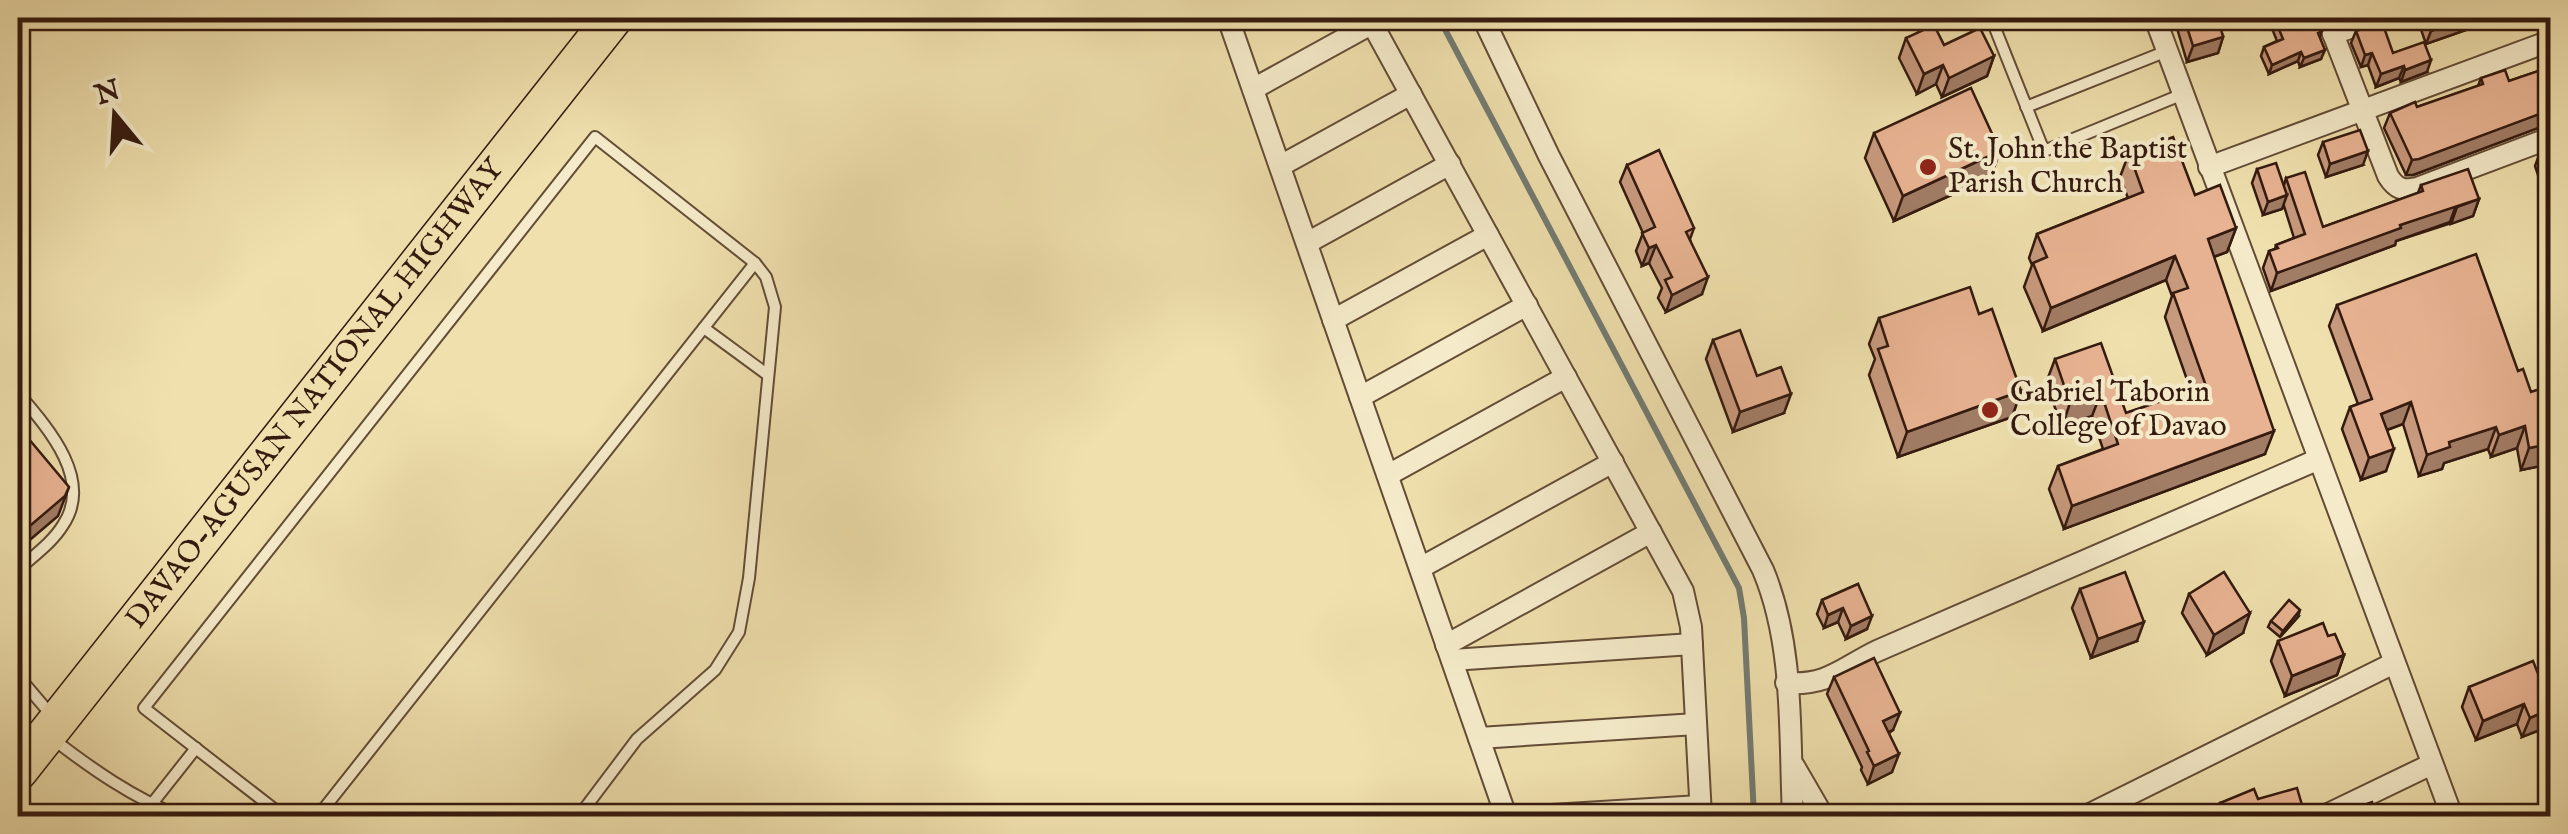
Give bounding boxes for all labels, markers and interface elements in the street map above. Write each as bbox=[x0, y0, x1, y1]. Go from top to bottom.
north arrow bbox=[65, 65, 165, 165]
text: N bbox=[90, 73, 125, 114]
place label: St. John the Baptist Parish Church bbox=[1948, 131, 2187, 203]
street label: DAVAO-AGUSAN NATIONAL HIGHWAY bbox=[118, 150, 514, 637]
marker: St. John the Baptist Parish Church bbox=[1917, 156, 1939, 178]
place label: Gabriel Taborin College of Davao bbox=[2010, 374, 2227, 446]
marker: Gabriel Taborin College of Davao bbox=[1979, 399, 2001, 421]

